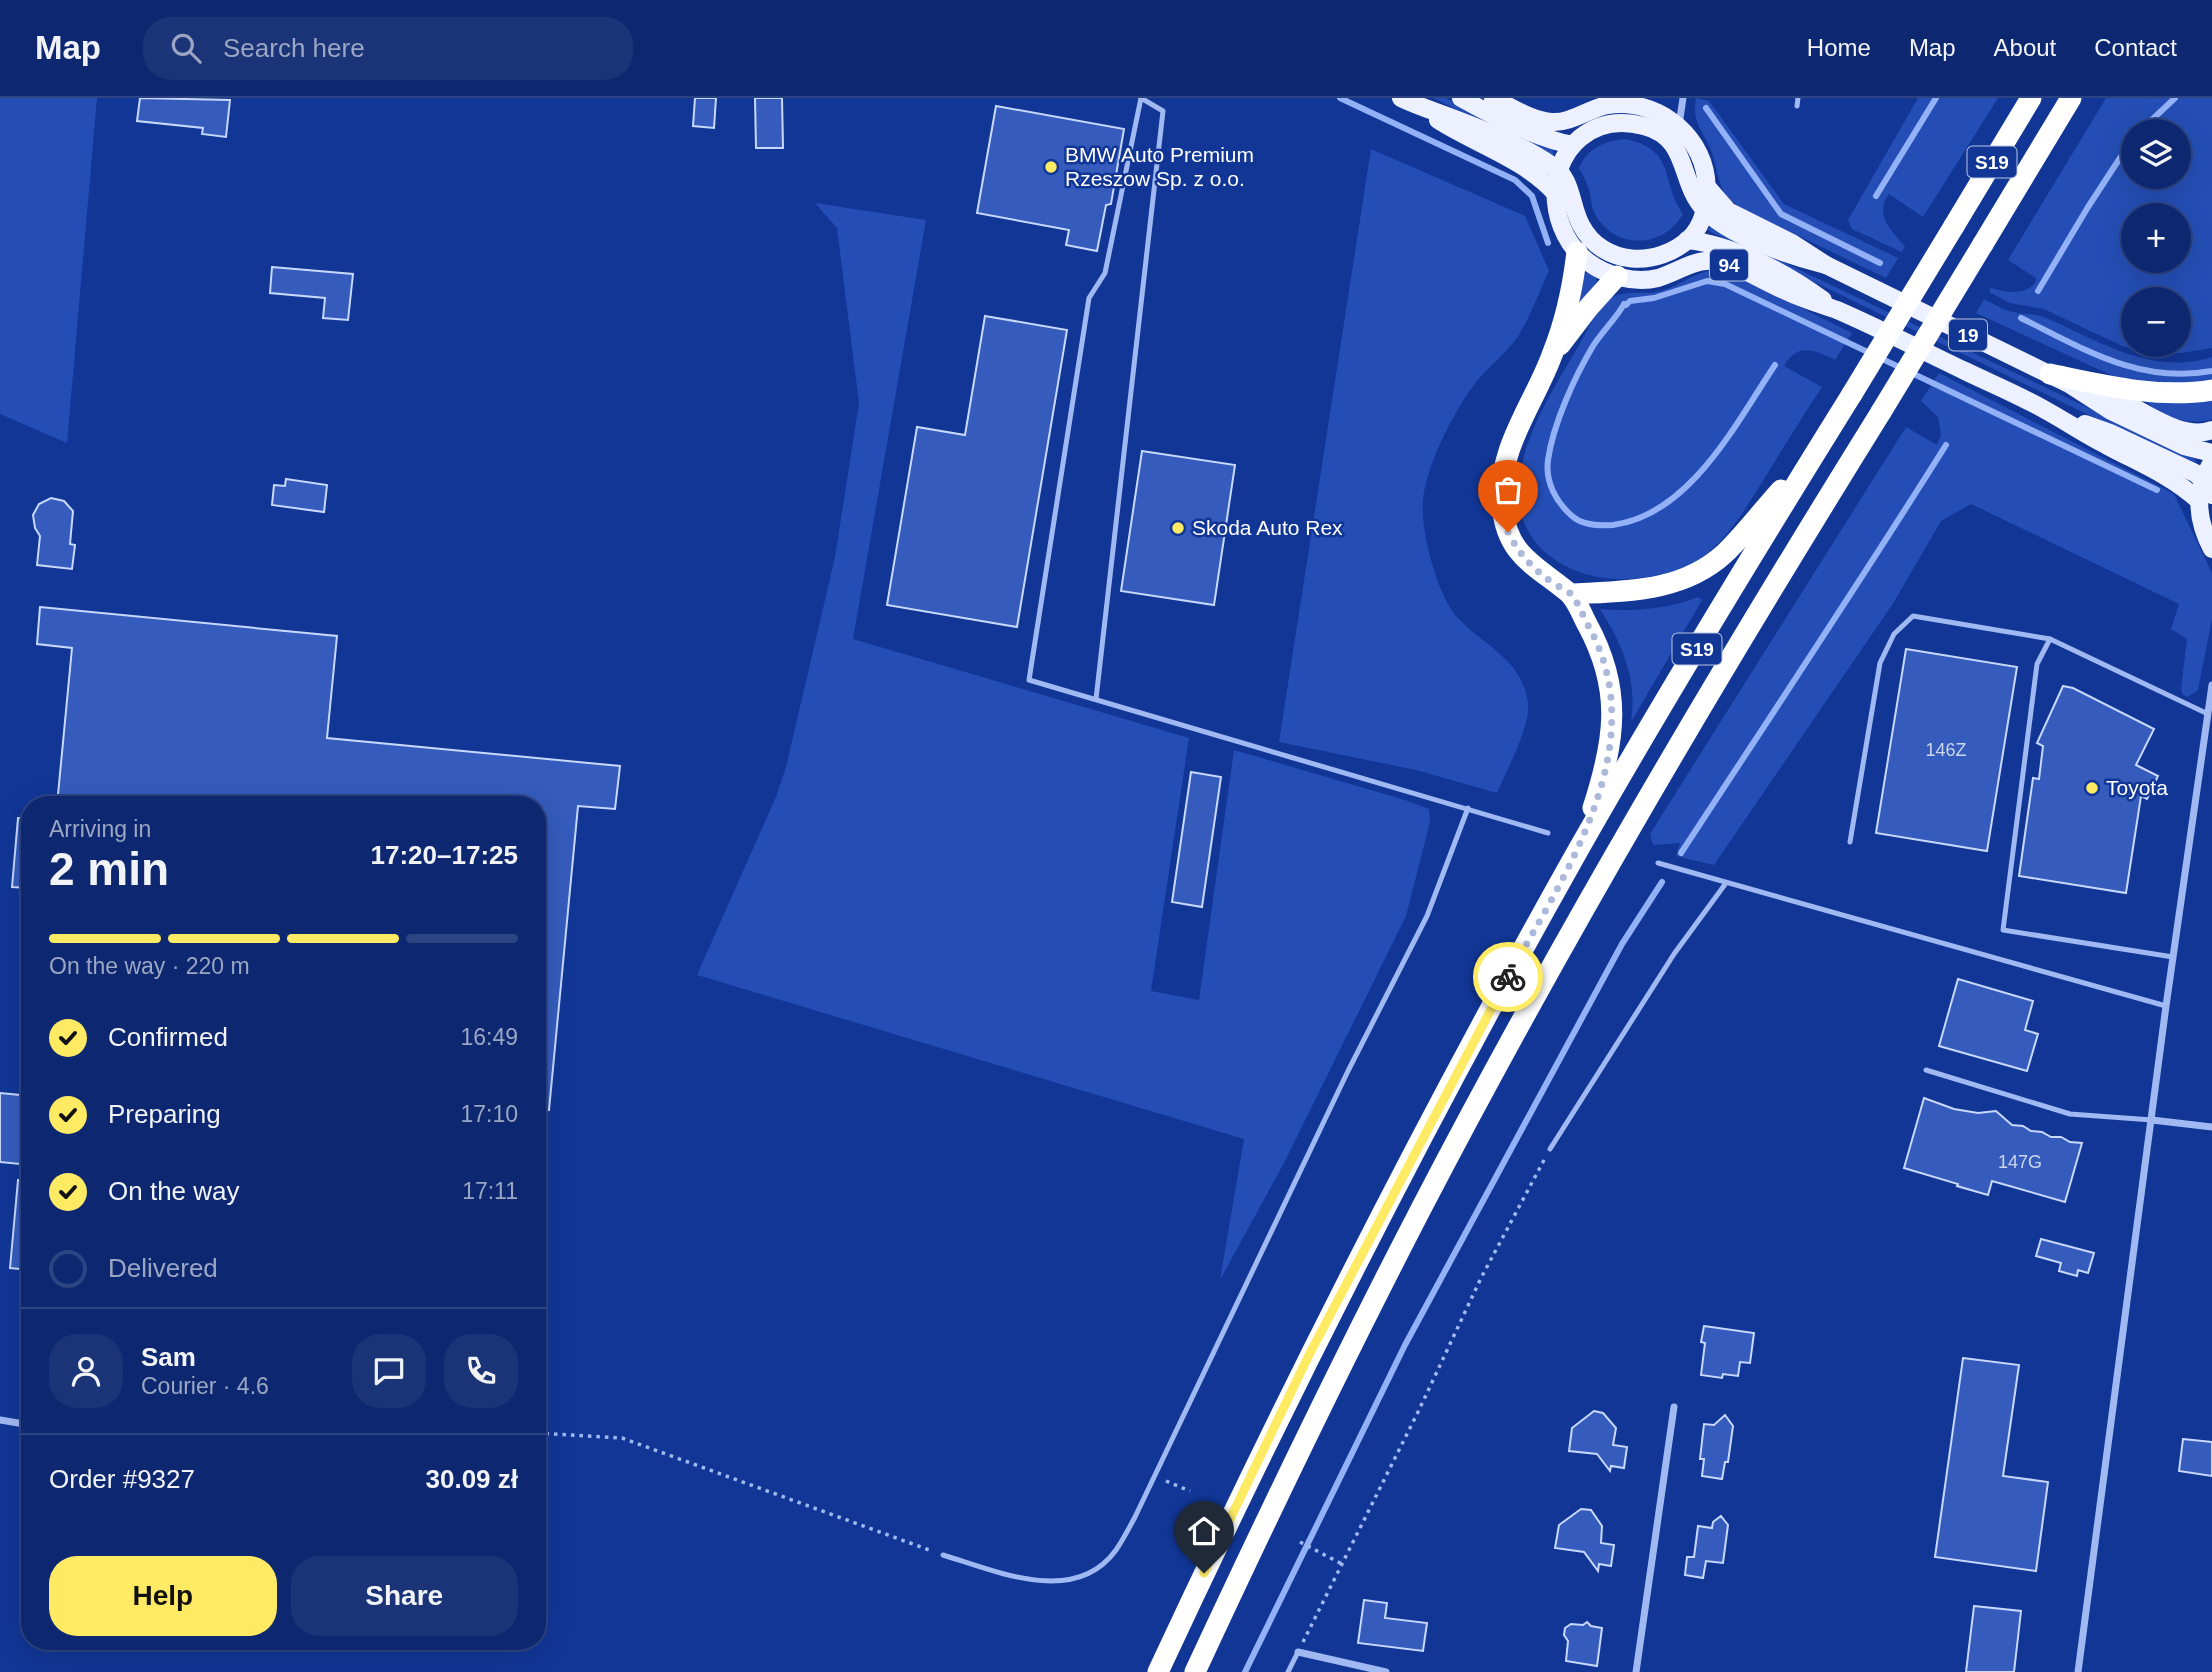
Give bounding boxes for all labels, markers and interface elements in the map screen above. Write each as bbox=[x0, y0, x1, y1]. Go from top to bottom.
search box bbox=[143, 17, 633, 80]
text: Map bbox=[35, 29, 101, 66]
icon: search bbox=[167, 29, 205, 67]
text: Search here bbox=[223, 33, 365, 63]
text: Home bbox=[1807, 34, 1871, 61]
text: Map bbox=[1909, 34, 1956, 61]
text: About bbox=[1994, 34, 2056, 61]
text: Contact bbox=[2094, 34, 2177, 61]
map controls bbox=[2121, 119, 2191, 357]
button: layers bbox=[2121, 119, 2191, 189]
place label: BMW Auto Premium Rzeszow Sp. z o.o. bbox=[1065, 143, 1254, 190]
road number: S19 bbox=[1968, 146, 2016, 178]
marker: BMW Auto Premium Rzeszow Sp. z o.o. bbox=[1043, 159, 1059, 175]
button: + bbox=[2121, 203, 2191, 273]
road number: 94 bbox=[1710, 250, 1748, 280]
button: − bbox=[2121, 287, 2191, 357]
road number: 19 bbox=[1949, 319, 1987, 350]
pin bbox=[1478, 460, 1538, 532]
icon: bag bbox=[1489, 471, 1527, 509]
place label: Skoda Auto Rex bbox=[1192, 516, 1343, 539]
marker: Skoda Auto Rex bbox=[1170, 520, 1186, 536]
road number: S19 bbox=[1672, 634, 1722, 664]
house number: 146Z bbox=[1925, 740, 1967, 760]
place label: Toyota bbox=[2106, 776, 2168, 799]
marker: Toyota bbox=[2084, 780, 2100, 796]
text: Arriving in bbox=[49, 816, 151, 842]
text: 17:20–17:25 bbox=[371, 840, 518, 870]
text: 2 min bbox=[49, 843, 169, 895]
courier bbox=[1473, 942, 1543, 1012]
text: On the way · 220 m bbox=[49, 953, 250, 979]
icon: bike bbox=[1489, 958, 1527, 996]
icon: check bbox=[49, 1019, 87, 1057]
text: Confirmed bbox=[108, 1022, 228, 1052]
text: 16:49 bbox=[460, 1024, 518, 1050]
icon: check bbox=[49, 1096, 87, 1134]
text: Preparing bbox=[108, 1099, 221, 1129]
text: 17:10 bbox=[460, 1101, 518, 1127]
house number: 147G bbox=[1998, 1152, 2042, 1172]
icon: check bbox=[49, 1173, 87, 1211]
text: On the way bbox=[108, 1176, 240, 1206]
text: 17:11 bbox=[462, 1178, 518, 1204]
text: Delivered bbox=[108, 1253, 218, 1283]
button: person bbox=[49, 1334, 123, 1408]
button: chat bbox=[352, 1334, 426, 1408]
button: phone bbox=[444, 1334, 518, 1408]
text: Sam bbox=[141, 1342, 196, 1372]
text: Courier · 4.6 bbox=[141, 1373, 269, 1399]
text: Order #9327 bbox=[49, 1464, 195, 1494]
text: 30.09 zł bbox=[425, 1464, 518, 1494]
pin bbox=[1174, 1501, 1234, 1573]
icon: home bbox=[1185, 1512, 1223, 1550]
button: Help bbox=[49, 1556, 277, 1636]
button: Share bbox=[291, 1556, 518, 1636]

